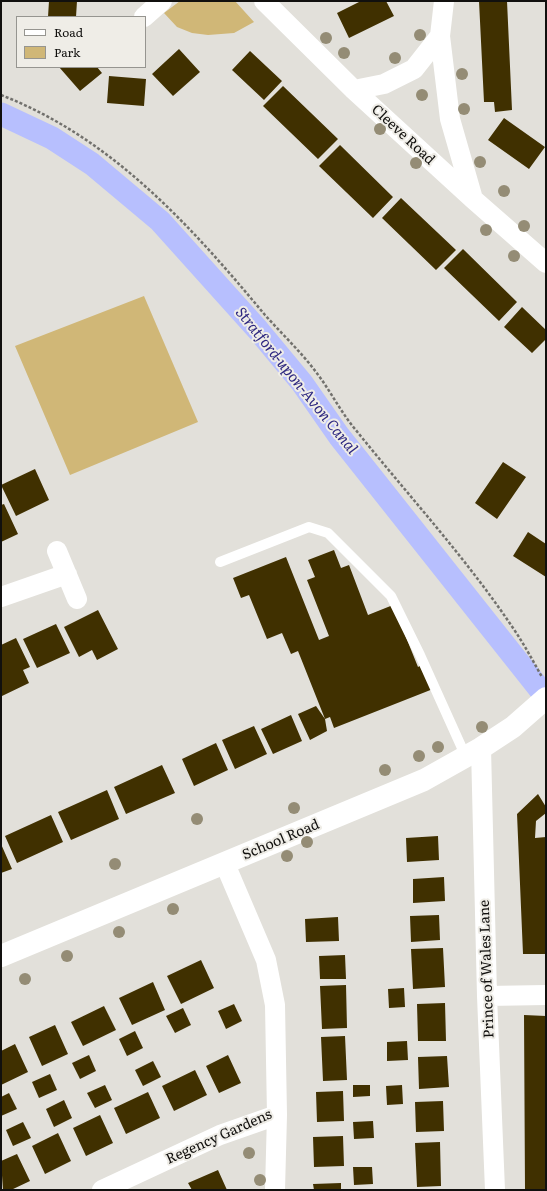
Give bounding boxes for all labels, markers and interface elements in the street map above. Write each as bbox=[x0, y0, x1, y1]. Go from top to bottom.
legend bbox=[16, 16, 146, 68]
text: Road bbox=[54, 23, 83, 41]
text: Park bbox=[54, 43, 80, 61]
street label: Cleeve Road bbox=[368, 101, 438, 169]
water label: Stratford-upon-Avon Canal bbox=[231, 304, 361, 458]
street label: School Road bbox=[240, 816, 322, 864]
street label: Prince of Wales Lane bbox=[476, 900, 498, 1038]
street label: Regency Gardens bbox=[163, 1106, 275, 1168]

